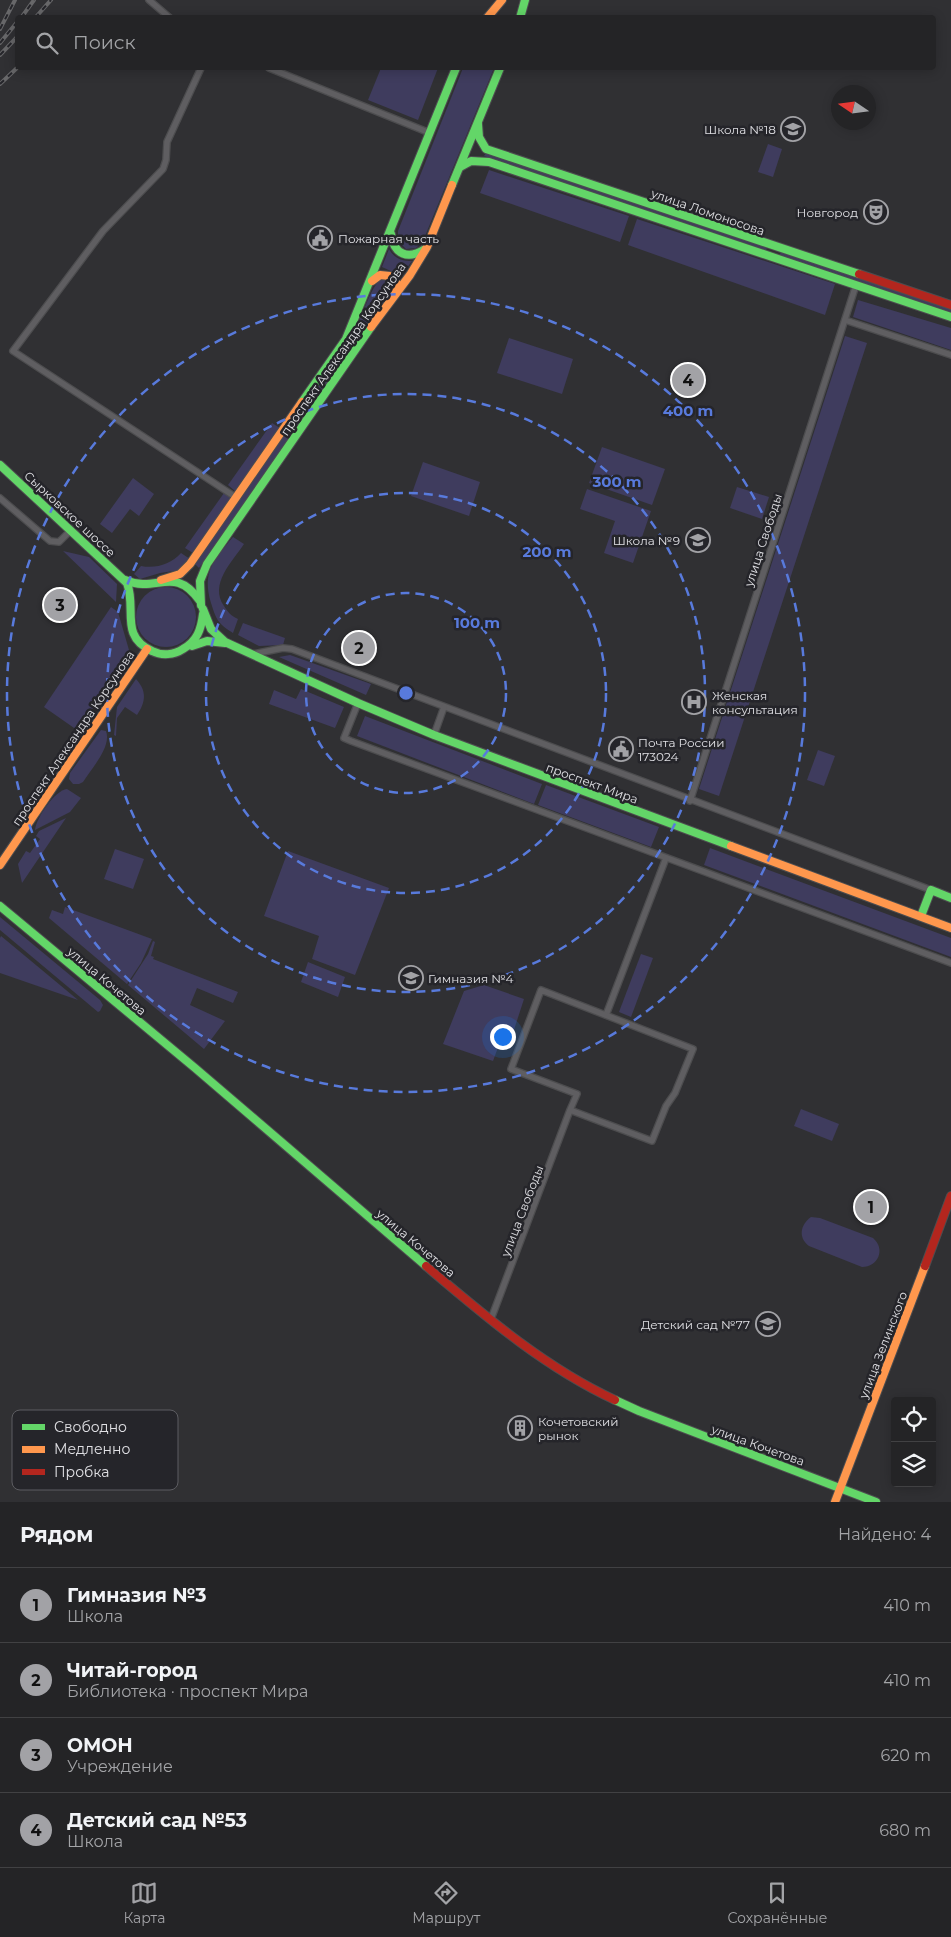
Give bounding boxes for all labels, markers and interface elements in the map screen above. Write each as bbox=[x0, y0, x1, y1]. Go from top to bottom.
search box bbox=[15, 15, 936, 70]
icon: search bbox=[33, 29, 61, 57]
text: Поиск bbox=[73, 31, 136, 54]
north arrow bbox=[831, 85, 876, 130]
school or university icon: Школа №18 bbox=[780, 116, 806, 142]
place label: Школа №18 bbox=[704, 122, 776, 137]
street label: улица Ломоносова bbox=[648, 185, 767, 238]
theatre icon: Новгород bbox=[863, 199, 889, 225]
place label: Новгород bbox=[797, 205, 858, 220]
public building icon: Пожарная часть bbox=[307, 225, 333, 251]
place label: Пожарная часть bbox=[338, 231, 439, 246]
street label: проспект Александра Корсунова bbox=[277, 260, 409, 438]
pin: 4 bbox=[672, 361, 704, 399]
text: 400 m bbox=[663, 401, 713, 420]
street label: Сырковское шоссе bbox=[21, 468, 119, 560]
text: 300 m bbox=[591, 472, 642, 491]
street label: улица Свободы bbox=[741, 492, 785, 589]
school or university icon: Школа №9 bbox=[685, 527, 711, 553]
place label: Школа №9 bbox=[613, 533, 680, 548]
text: 200 m bbox=[522, 542, 572, 561]
pin: 3 bbox=[44, 586, 76, 624]
text: 100 m bbox=[454, 613, 500, 632]
pin: 2 bbox=[343, 629, 375, 667]
street label: проспект Александра Корсунова bbox=[9, 648, 137, 828]
centre of rings bbox=[397, 684, 415, 702]
place label: Женская консультация bbox=[712, 688, 798, 717]
hospital icon: Женская консультация bbox=[681, 689, 707, 715]
place label: Почта России 173024 bbox=[638, 735, 724, 764]
public building icon: Почта России 173024 bbox=[608, 736, 634, 762]
street label: проспект Мира bbox=[544, 759, 640, 807]
street label: улица Кочетова bbox=[64, 943, 149, 1018]
school or university icon: Гимназия №4 bbox=[398, 965, 424, 991]
place label: Гимназия №4 bbox=[428, 971, 514, 986]
your location bbox=[490, 1024, 516, 1050]
street label: улица Свободы bbox=[497, 1163, 546, 1260]
pin: 1 bbox=[855, 1188, 887, 1226]
street label: улица Кочетова bbox=[373, 1205, 458, 1280]
street label: улица Зелинского bbox=[855, 1289, 910, 1402]
school or university icon: Детский сад №77 bbox=[755, 1311, 781, 1337]
place label: Детский сад №77 bbox=[641, 1317, 750, 1332]
map controls bbox=[891, 1397, 936, 1487]
button: locate bbox=[891, 1397, 936, 1442]
legend bbox=[12, 1410, 178, 1490]
place label: Кочетовский рынок bbox=[538, 1414, 619, 1443]
building icon: Кочетовский рынок bbox=[507, 1415, 533, 1441]
text: Свободно bbox=[54, 1418, 127, 1436]
street label: улица Кочетова bbox=[708, 1421, 807, 1469]
text: Медленно bbox=[54, 1440, 130, 1458]
button: layers bbox=[891, 1442, 936, 1487]
text: Пробка bbox=[54, 1463, 109, 1481]
text: Рядом bbox=[20, 1522, 93, 1547]
text: Найдено: 4 bbox=[838, 1525, 931, 1544]
text: Гимназия №3 bbox=[67, 1584, 207, 1607]
text: 1 bbox=[33, 1596, 39, 1615]
text: 410 m bbox=[883, 1596, 931, 1615]
text: Школа bbox=[67, 1607, 123, 1626]
text: Читай-город bbox=[67, 1659, 197, 1682]
text: 2 bbox=[31, 1671, 41, 1690]
text: 410 m bbox=[883, 1671, 931, 1690]
text: Библиотека · проспект Мира bbox=[67, 1682, 308, 1701]
text: ОМОН bbox=[67, 1734, 133, 1757]
text: 3 bbox=[31, 1746, 41, 1765]
text: 620 m bbox=[880, 1746, 931, 1765]
text: Учреждение bbox=[67, 1757, 173, 1776]
text: Детский сад №53 bbox=[67, 1809, 247, 1832]
text: 4 bbox=[30, 1821, 42, 1840]
text: 680 m bbox=[879, 1821, 931, 1840]
text: Школа bbox=[67, 1832, 123, 1851]
tab: Карта bbox=[123, 1879, 165, 1927]
tab: Маршрут bbox=[412, 1879, 480, 1927]
tab: Сохранённые bbox=[727, 1879, 827, 1927]

